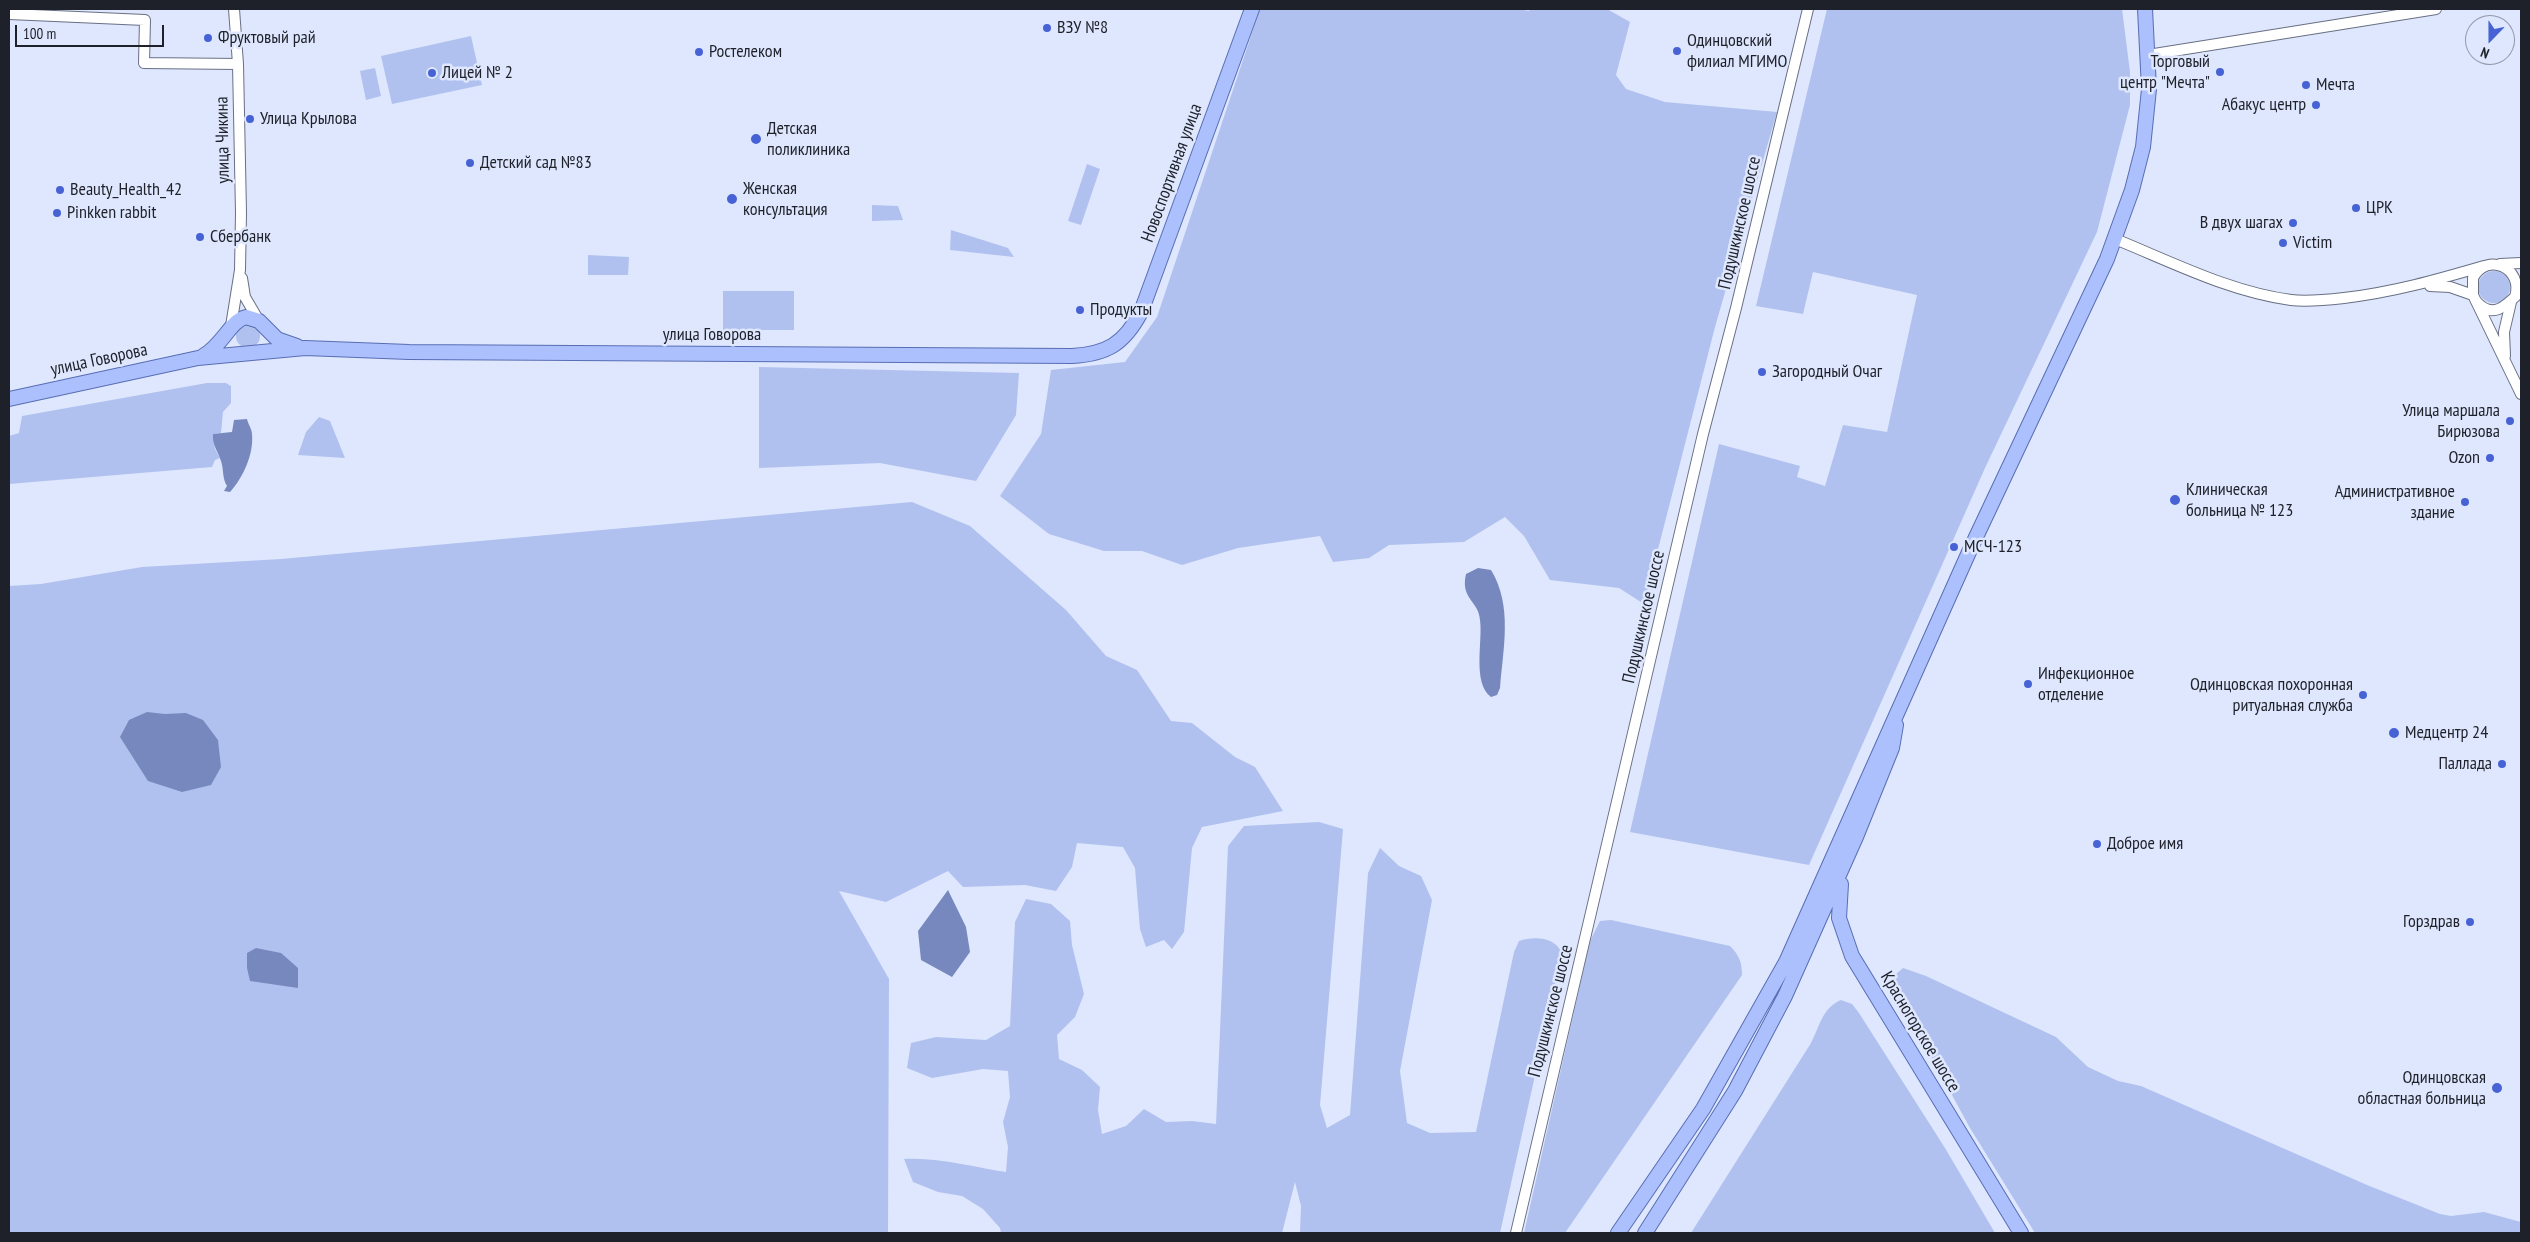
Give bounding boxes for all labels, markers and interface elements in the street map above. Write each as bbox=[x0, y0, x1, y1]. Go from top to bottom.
scale bar bbox=[18, 15, 166, 47]
north arrow bbox=[2465, 15, 2515, 65]
place label: ВЗУ №8 bbox=[1057, 17, 1108, 39]
marker: ВЗУ №8 bbox=[1041, 22, 1053, 34]
text: 100 m bbox=[23, 24, 56, 43]
place label: Фруктовый рай bbox=[218, 27, 316, 49]
place label: Одинцовский филиал МГИМО bbox=[1687, 30, 1787, 72]
marker: Фруктовый рай bbox=[202, 32, 214, 44]
place label: Ростелеком bbox=[709, 41, 782, 63]
text: N bbox=[2478, 43, 2492, 63]
marker: Одинцовский филиал МГИМО bbox=[1671, 45, 1683, 57]
marker: Ростелеком bbox=[693, 46, 705, 58]
place label: Торговый центр "Мечта" bbox=[2120, 51, 2210, 94]
place label: Лицей № 2 bbox=[442, 62, 513, 84]
marker: Торговый центр "Мечта" bbox=[2214, 66, 2226, 78]
marker: Лицей № 2 bbox=[426, 67, 438, 79]
place label: Мечта bbox=[2316, 74, 2355, 96]
marker: Мечта bbox=[2300, 79, 2312, 91]
place label: Абакус центр bbox=[2222, 94, 2306, 116]
street label: улица Чикина bbox=[211, 96, 235, 184]
marker: Абакус центр bbox=[2310, 99, 2322, 111]
street label: Новоспортивная улица bbox=[1137, 101, 1207, 245]
place label: Улица Крылова bbox=[260, 108, 357, 130]
marker: Улица Крылова bbox=[244, 113, 256, 125]
place label: Детская поликлиника bbox=[767, 118, 850, 160]
marker: Детская поликлиника bbox=[749, 132, 763, 146]
place label: Детский сад №83 bbox=[480, 152, 592, 174]
street label: Подушкинское шоссе bbox=[1714, 154, 1766, 292]
marker: Детский сад №83 bbox=[464, 157, 476, 169]
place label: Женская консультация bbox=[743, 178, 828, 220]
place label: Beauty_Health_42 bbox=[70, 179, 182, 201]
marker: Beauty_Health_42 bbox=[54, 184, 66, 196]
marker: Женская консультация bbox=[725, 192, 739, 206]
place label: ЦРК bbox=[2366, 197, 2393, 219]
place label: Pinkken rabbit bbox=[67, 202, 156, 224]
marker: ЦРК bbox=[2350, 202, 2362, 214]
marker: Pinkken rabbit bbox=[51, 207, 63, 219]
place label: В двух шагах bbox=[2200, 212, 2283, 234]
marker: В двух шагах bbox=[2287, 217, 2299, 229]
place label: Сбербанк bbox=[210, 226, 271, 248]
marker: Сбербанк bbox=[194, 231, 206, 243]
place label: Victim bbox=[2293, 232, 2332, 254]
marker: Victim bbox=[2277, 237, 2289, 249]
place label: Продукты bbox=[1090, 299, 1152, 321]
marker: Продукты bbox=[1074, 304, 1086, 316]
street label: улица Говорова bbox=[663, 324, 761, 346]
street label: улица Говорова bbox=[49, 339, 149, 381]
place label: Загородный Очаг bbox=[1772, 361, 1882, 383]
marker: Загородный Очаг bbox=[1756, 366, 1768, 378]
place label: Улица маршала Бирюзова bbox=[2402, 400, 2500, 442]
marker: Улица маршала Бирюзова bbox=[2504, 415, 2516, 427]
place label: Ozon bbox=[2448, 447, 2480, 469]
marker: Ozon bbox=[2484, 452, 2496, 464]
place label: Клиническая больница № 123 bbox=[2186, 479, 2293, 522]
place label: Административное здание bbox=[2335, 481, 2455, 524]
marker: Клиническая больница № 123 bbox=[2168, 493, 2182, 507]
marker: Административное здание bbox=[2459, 496, 2471, 508]
place label: МСЧ-123 bbox=[1964, 536, 2022, 558]
marker: МСЧ-123 bbox=[1948, 541, 1960, 553]
street label: Подушкинское шоссе bbox=[1618, 548, 1670, 686]
place label: Инфекционное отделение bbox=[2038, 663, 2134, 706]
place label: Одинцовская похоронная ритуальная служба bbox=[2190, 674, 2353, 716]
marker: Инфекционное отделение bbox=[2022, 678, 2034, 690]
marker: Одинцовская похоронная ритуальная служба bbox=[2357, 689, 2369, 701]
place label: Медцентр 24 bbox=[2405, 722, 2488, 744]
marker: Медцентр 24 bbox=[2387, 726, 2401, 740]
place label: Паллада bbox=[2438, 753, 2492, 775]
marker: Паллада bbox=[2496, 758, 2508, 770]
place label: Доброе имя bbox=[2107, 833, 2183, 855]
marker: Доброе имя bbox=[2091, 838, 2103, 850]
place label: Горздрав bbox=[2403, 911, 2460, 933]
marker: Горздрав bbox=[2464, 916, 2476, 928]
street label: Подушкинское шоссе bbox=[1524, 943, 1578, 1079]
street label: Красногорское шоссе bbox=[1875, 968, 1965, 1096]
place label: Одинцовская областная больница bbox=[2358, 1067, 2486, 1110]
marker: Одинцовская областная больница bbox=[2490, 1081, 2504, 1095]

